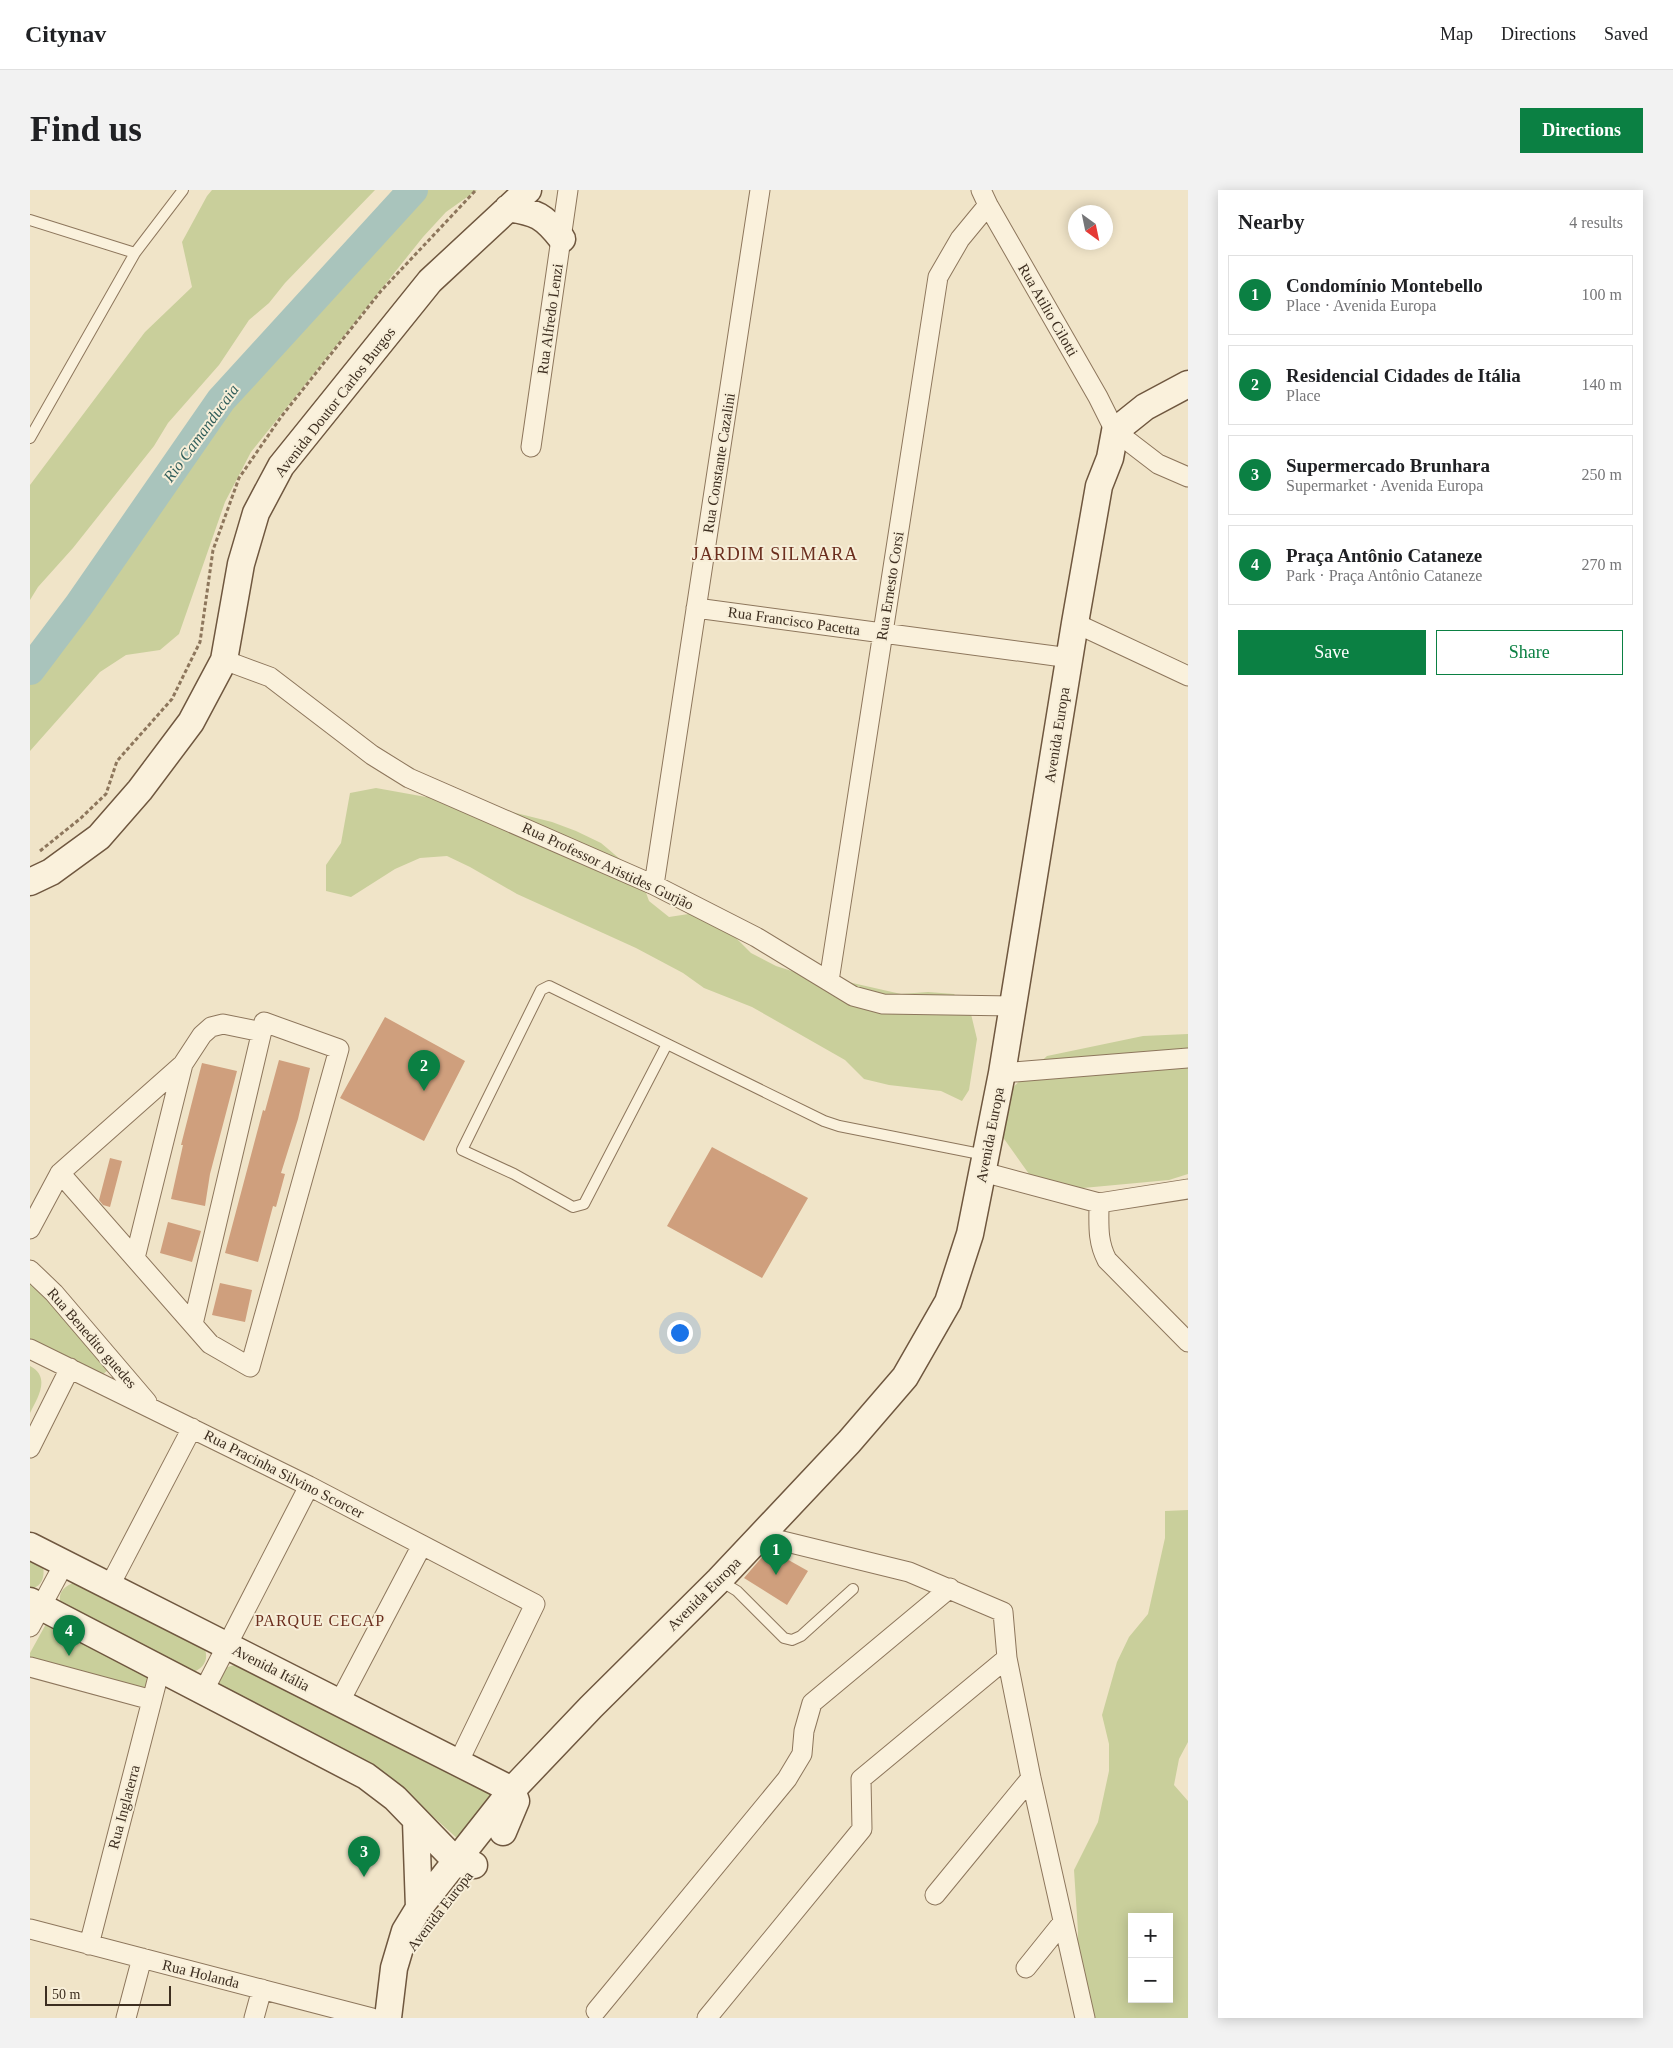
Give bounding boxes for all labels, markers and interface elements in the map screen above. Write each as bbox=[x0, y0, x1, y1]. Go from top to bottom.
text: Citynav bbox=[25, 21, 106, 47]
text: Map bbox=[1440, 24, 1473, 44]
text: Directions bbox=[1501, 24, 1576, 44]
text: Saved bbox=[1604, 24, 1648, 44]
button: Directions bbox=[1520, 108, 1643, 153]
text: Find us bbox=[30, 110, 142, 149]
north arrow bbox=[1068, 205, 1113, 250]
text: Nearby bbox=[1238, 210, 1305, 234]
text: 4 results bbox=[1569, 214, 1623, 231]
street label: Rua Atilio Cilotti bbox=[1015, 261, 1081, 359]
street label: Rua Alfredo Lenzi bbox=[534, 263, 566, 375]
text: Condomínio Montebello bbox=[1286, 275, 1483, 296]
text: 1 bbox=[1251, 286, 1259, 303]
text: 100 m bbox=[1582, 286, 1622, 303]
text: Place · Avenida Europa bbox=[1286, 297, 1436, 314]
street label: Avenida Doutor Carlos Burgos bbox=[272, 324, 399, 480]
text: Residencial Cidades de Itália bbox=[1286, 365, 1521, 386]
text: 2 bbox=[1251, 376, 1259, 393]
text: 140 m bbox=[1582, 376, 1622, 393]
water label: Rio Camanducaia bbox=[159, 381, 242, 486]
text: Place bbox=[1286, 387, 1321, 404]
street label: Rua Constante Cazalini bbox=[700, 392, 738, 534]
text: Supermercado Brunhara bbox=[1286, 455, 1490, 476]
text: 3 bbox=[1251, 466, 1259, 483]
text: 250 m bbox=[1582, 466, 1622, 483]
text: Supermarket · Avenida Europa bbox=[1286, 477, 1483, 494]
street label: Rua Ernesto Corsi bbox=[873, 530, 907, 642]
district label: JARDIM SILMARA bbox=[692, 544, 858, 564]
text: Praça Antônio Cataneze bbox=[1286, 545, 1482, 566]
text: 4 bbox=[1251, 556, 1259, 573]
text: 270 m bbox=[1582, 556, 1622, 573]
text: Park · Praça Antônio Cataneze bbox=[1286, 567, 1482, 584]
street label: Rua Francisco Pacetta bbox=[727, 604, 861, 638]
button: Save bbox=[1238, 630, 1426, 675]
button: Share bbox=[1436, 630, 1623, 675]
street label: Avenida Europa bbox=[1042, 686, 1073, 784]
street label: Rua Professor Aristides Gurjão bbox=[520, 819, 696, 913]
pin: 2 bbox=[408, 1050, 440, 1091]
street label: Avenida Europa bbox=[973, 1086, 1007, 1184]
street label: Rua Benedito guedes bbox=[44, 1285, 140, 1391]
your location bbox=[667, 1320, 693, 1346]
street label: Rua Pracinha Silvino Scorcer bbox=[201, 1427, 367, 1521]
pin: 1 bbox=[760, 1534, 792, 1575]
street label: Avenida Europa bbox=[664, 1554, 744, 1634]
district label: PARQUE CECAP bbox=[255, 1612, 385, 1629]
pin: 4 bbox=[53, 1615, 85, 1656]
street label: Avenida Itália bbox=[230, 1642, 312, 1694]
street label: Rua Inglaterra bbox=[105, 1763, 143, 1851]
pin: 3 bbox=[348, 1836, 380, 1877]
street label: Avenida Europa bbox=[404, 1868, 476, 1954]
map controls bbox=[1128, 1913, 1173, 2003]
button: + bbox=[1128, 1913, 1173, 1958]
street label: Rua Holanda bbox=[161, 1957, 241, 1991]
button: − bbox=[1128, 1958, 1173, 2003]
scale bar bbox=[45, 1983, 171, 2006]
text: 50 m bbox=[52, 1987, 80, 2002]

